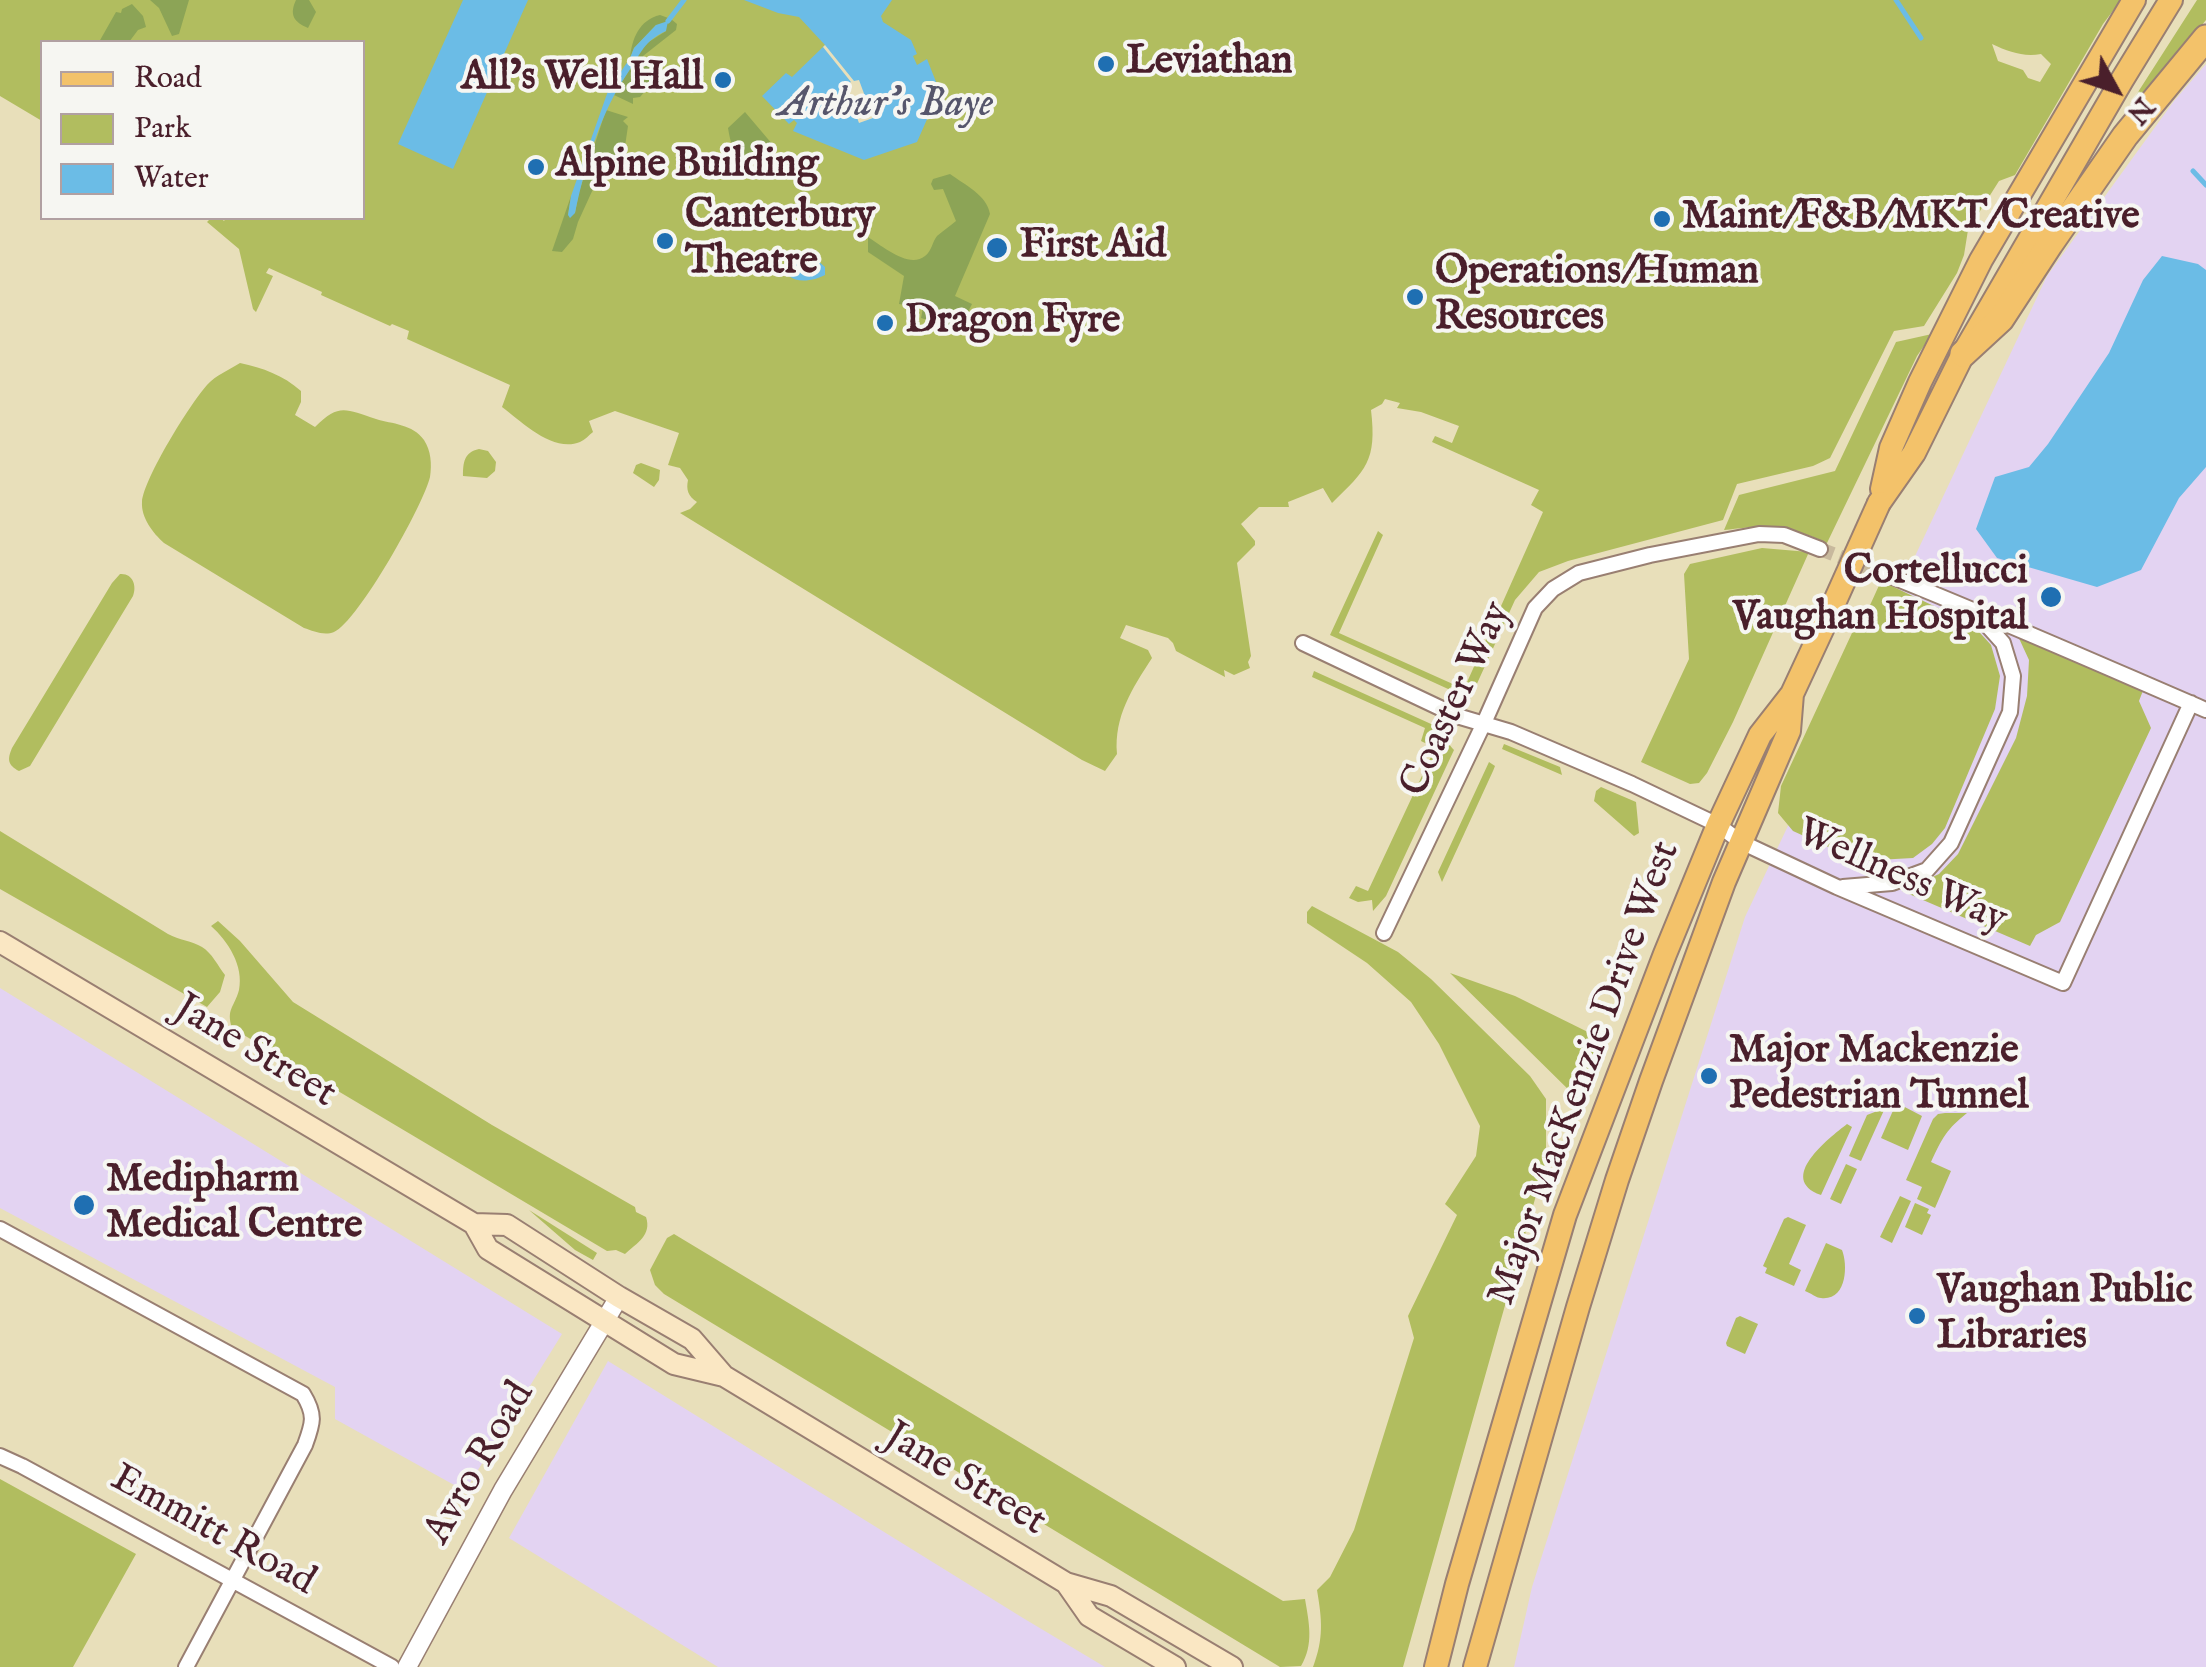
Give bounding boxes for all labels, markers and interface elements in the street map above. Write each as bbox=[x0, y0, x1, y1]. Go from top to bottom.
legend bbox=[40, 40, 365, 220]
place label: Leviathan bbox=[1126, 40, 1293, 88]
north arrow bbox=[2066, 40, 2166, 140]
marker: Leviathan bbox=[1095, 53, 1117, 75]
place label: All’s Well Hall bbox=[461, 56, 703, 104]
text: Road bbox=[134, 60, 202, 98]
marker: All’s Well Hall bbox=[712, 69, 734, 91]
water label: Arthur’s Baye bbox=[779, 81, 993, 131]
text: N bbox=[2118, 89, 2161, 130]
text: Park bbox=[134, 110, 191, 148]
place label: Alpine Building bbox=[556, 143, 818, 191]
marker: Alpine Building bbox=[525, 156, 547, 178]
text: Water bbox=[134, 160, 209, 198]
place label: Canterbury Theatre bbox=[685, 194, 875, 288]
place label: Maint/F&B/MKT/Creative bbox=[1682, 195, 2140, 243]
marker: Maint/F&B/MKT/Creative bbox=[1651, 208, 1673, 230]
place label: First Aid bbox=[1020, 224, 1166, 272]
marker: Canterbury Theatre bbox=[654, 230, 676, 252]
marker: First Aid bbox=[984, 235, 1010, 261]
place label: Operations/Human Resources bbox=[1435, 250, 1759, 344]
marker: Operations/Human Resources bbox=[1404, 286, 1426, 308]
place label: Dragon Fyre bbox=[905, 299, 1120, 347]
marker: Dragon Fyre bbox=[874, 312, 896, 334]
place label: Cortellucci Vaughan Hospital bbox=[1733, 550, 2028, 644]
marker: Cortellucci Vaughan Hospital bbox=[2038, 584, 2064, 610]
street label: Coaster Way bbox=[1392, 595, 1524, 805]
street label: Wellness Way bbox=[1788, 810, 2014, 946]
street label: Major MacKenzie Drive West bbox=[1480, 836, 1692, 1312]
street label: Jane Street bbox=[164, 986, 344, 1120]
place label: Major Mackenzie Pedestrian Tunnel bbox=[1729, 1029, 2028, 1123]
marker: Major Mackenzie Pedestrian Tunnel bbox=[1698, 1065, 1720, 1087]
place label: Medipharm Medical Centre bbox=[106, 1158, 363, 1252]
marker: Medipharm Medical Centre bbox=[71, 1192, 97, 1218]
place label: Vaughan Public Libraries bbox=[1937, 1269, 2193, 1363]
marker: Vaughan Public Libraries bbox=[1906, 1305, 1928, 1327]
street label: Avro Road bbox=[415, 1374, 547, 1554]
street label: Jane Street bbox=[874, 1414, 1054, 1548]
street label: Emmitt Road bbox=[101, 1456, 323, 1608]

